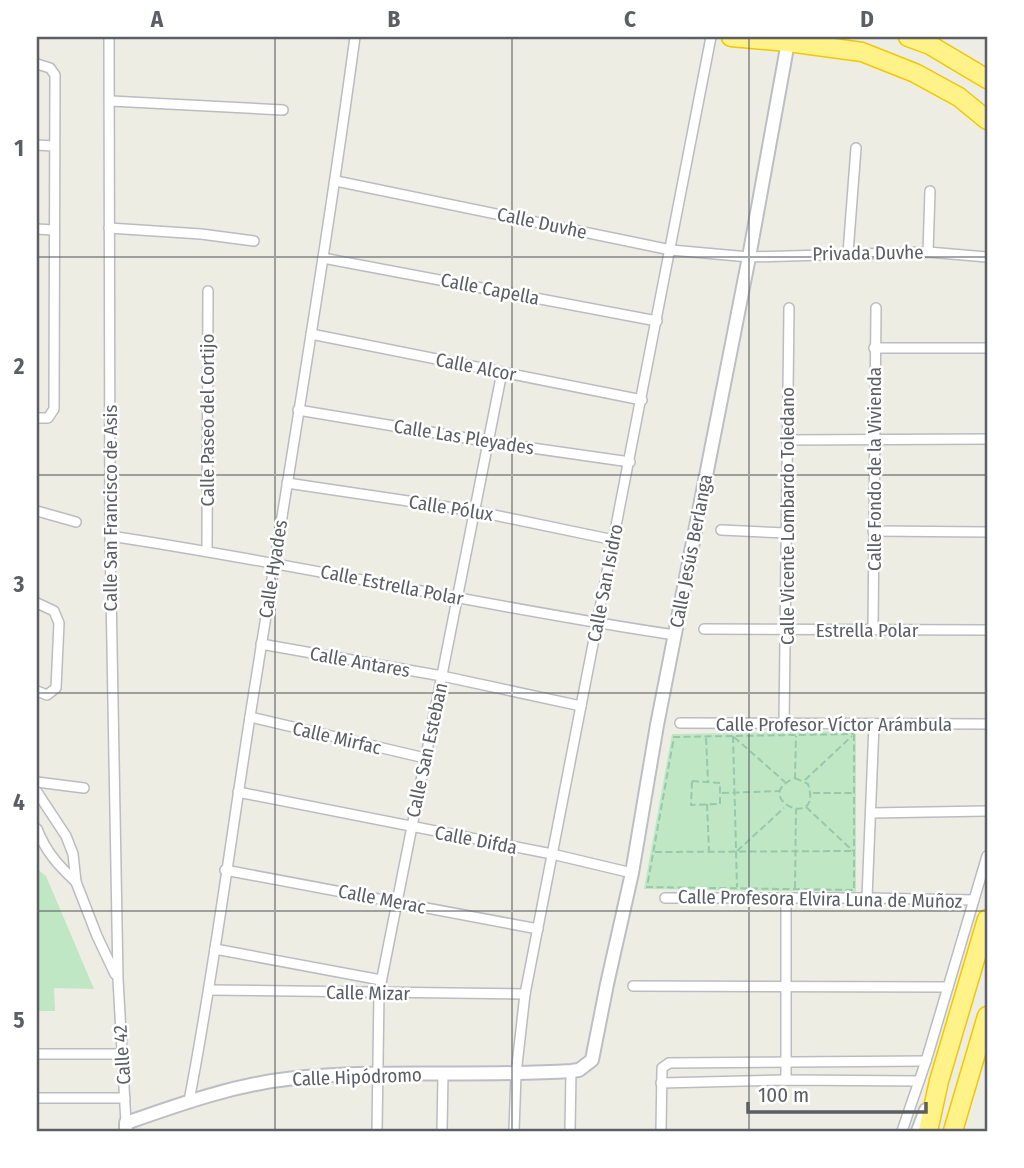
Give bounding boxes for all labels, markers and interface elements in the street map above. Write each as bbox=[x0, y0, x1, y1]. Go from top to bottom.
text: A bbox=[150, 5, 164, 33]
text: B bbox=[388, 5, 401, 33]
text: C bbox=[624, 5, 636, 33]
text: D bbox=[860, 5, 874, 33]
text: 1 bbox=[14, 134, 24, 162]
street label: Calle Duvhe bbox=[495, 202, 589, 244]
street label: Privada Duvhe bbox=[812, 241, 924, 265]
street label: Calle Capella bbox=[439, 268, 541, 310]
street label: Calle Paseo del Cortijo bbox=[196, 333, 219, 507]
street label: Calle Alcor bbox=[434, 348, 519, 386]
text: 2 bbox=[13, 352, 25, 380]
street label: Calle Fondo de la Vivienda bbox=[863, 367, 886, 571]
street label: Calle Vicente Lombardo Toledano bbox=[776, 387, 799, 645]
street label: Calle San Francisco de Asis bbox=[99, 405, 122, 611]
street label: Calle Las Pleyades bbox=[392, 415, 536, 459]
street label: Calle Jesús Berlanga bbox=[665, 472, 717, 630]
street label: Calle Pólux bbox=[407, 490, 495, 526]
street label: Calle Hyades bbox=[254, 518, 292, 620]
street label: Calle San Isidro bbox=[582, 522, 628, 644]
street label: Calle Estrella Polar bbox=[319, 560, 466, 610]
text: 3 bbox=[13, 570, 25, 598]
street label: Estrella Polar bbox=[816, 619, 919, 642]
street label: Calle Antares bbox=[308, 642, 412, 682]
street label: Calle San Esteban bbox=[401, 681, 453, 819]
street label: Calle Profesor Víctor Arámbula bbox=[716, 713, 952, 736]
street label: Calle Mirfac bbox=[290, 717, 384, 759]
text: 4 bbox=[13, 788, 25, 816]
street label: Calle Difda bbox=[433, 821, 519, 859]
street label: Calle Merac bbox=[336, 879, 428, 919]
street label: Calle Profesora Elvira Luna de Muñoz bbox=[678, 885, 963, 913]
street label: Calle Mizar bbox=[326, 981, 411, 1005]
text: 5 bbox=[13, 1006, 25, 1034]
street label: Calle 42 bbox=[108, 1024, 136, 1086]
street label: Calle Hipódromo bbox=[292, 1063, 422, 1091]
scale bar bbox=[748, 1070, 926, 1114]
text: 100 m bbox=[758, 1082, 809, 1108]

